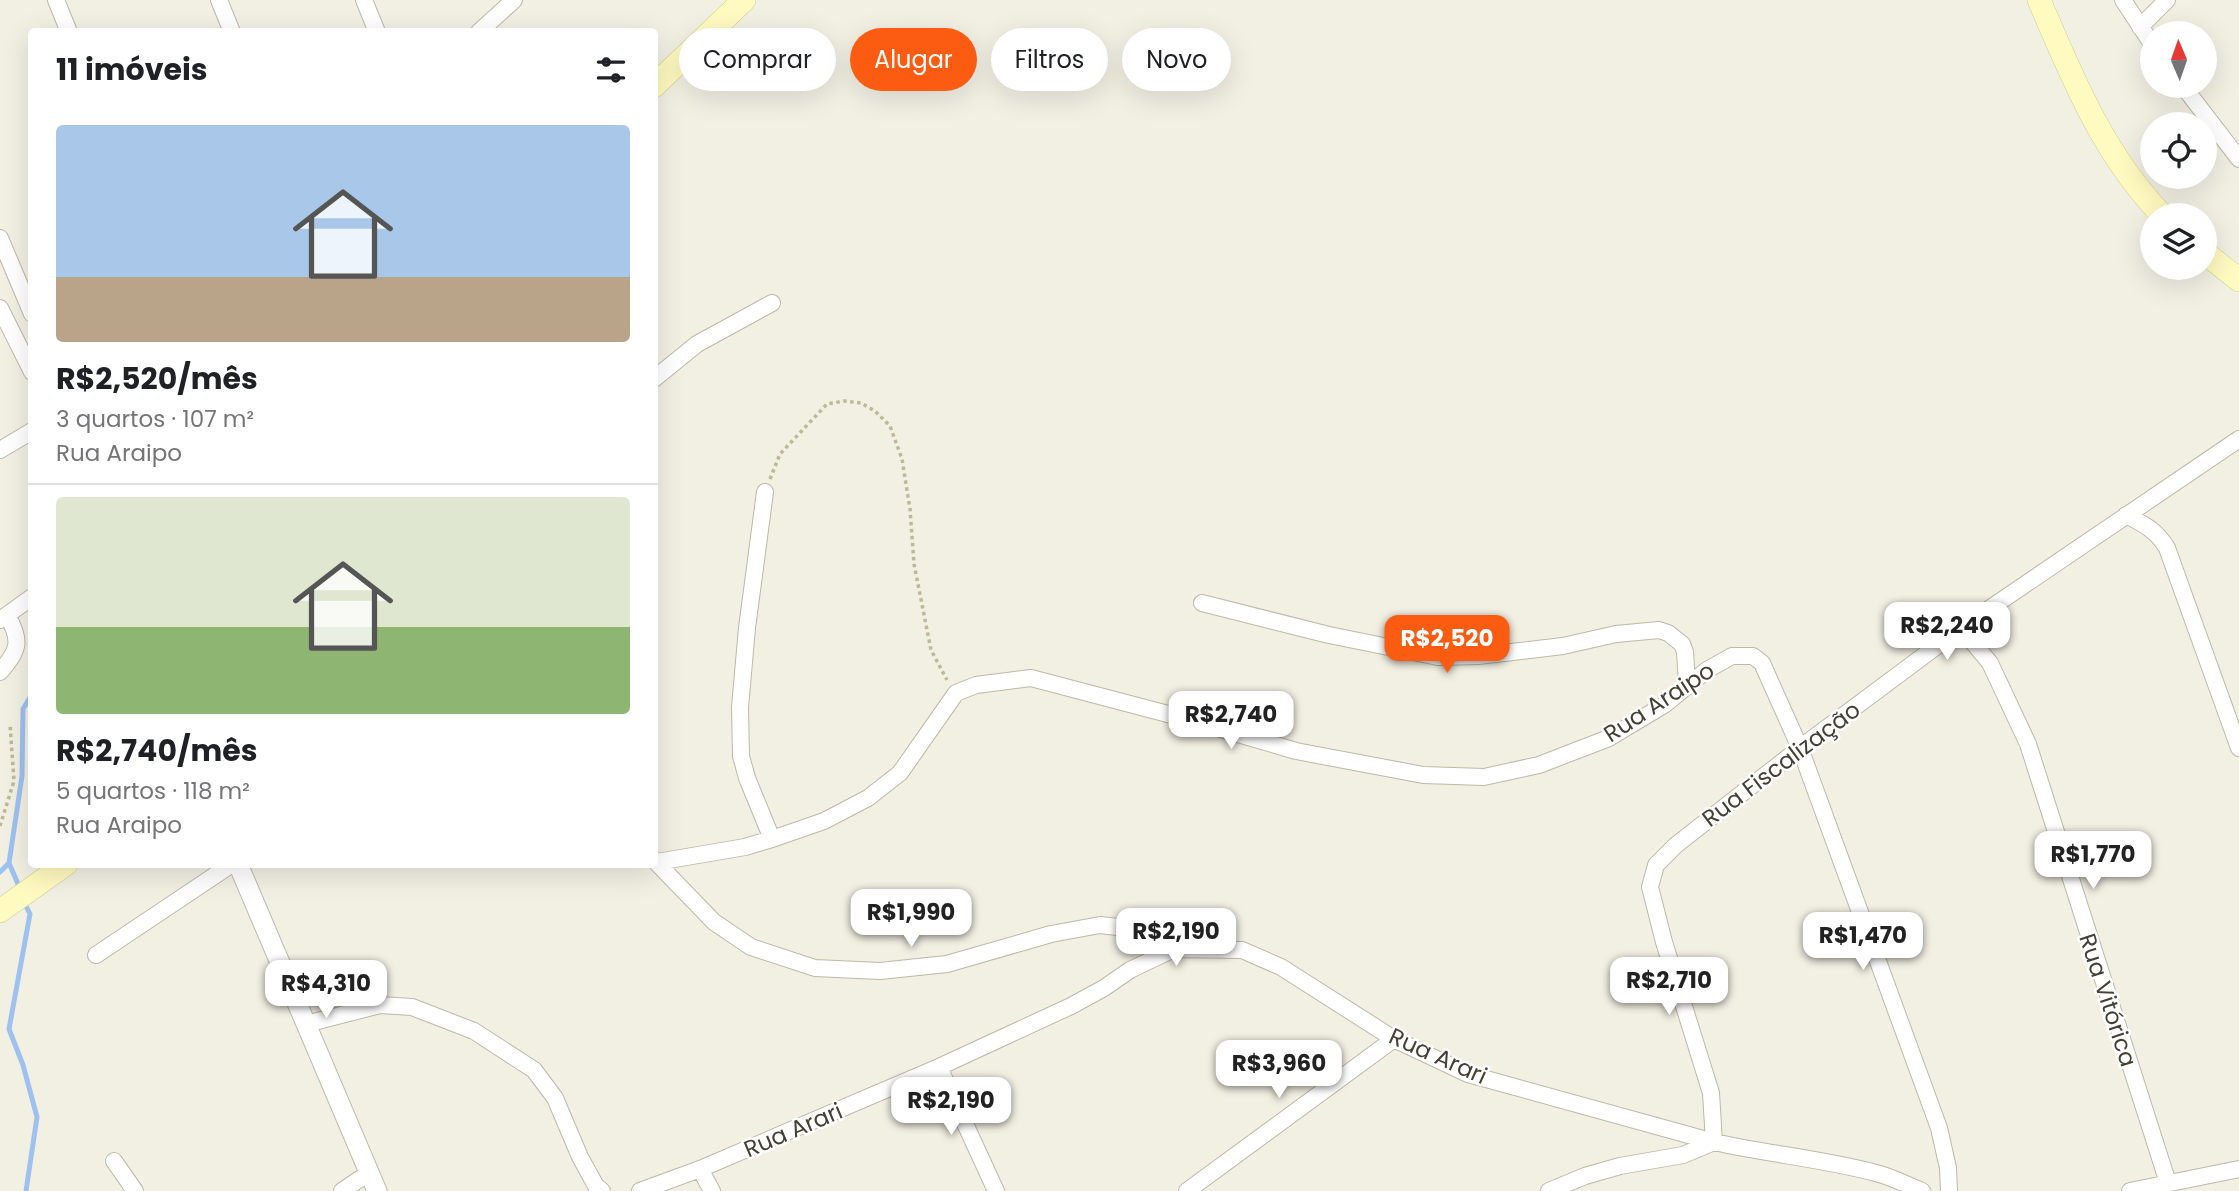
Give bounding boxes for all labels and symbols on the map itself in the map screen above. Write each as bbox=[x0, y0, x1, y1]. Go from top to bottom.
north arrow bbox=[2140, 21, 2217, 98]
pin: R$2,240 bbox=[1882, 602, 2012, 662]
pin: R$2,520 bbox=[1382, 616, 1512, 675]
street label: Rua Araipo bbox=[1597, 654, 1721, 750]
pin: R$2,740 bbox=[1166, 692, 1296, 751]
street label: Rua Fiscalização bbox=[1695, 694, 1867, 834]
pin: R$1,770 bbox=[2028, 832, 2158, 891]
pin: R$1,990 bbox=[846, 890, 976, 949]
pin: R$2,190 bbox=[1111, 908, 1241, 968]
pin: R$1,470 bbox=[1798, 912, 1928, 972]
street label: Rua Vitórica bbox=[2071, 929, 2145, 1071]
pin: R$2,710 bbox=[1604, 958, 1734, 1017]
pin: R$4,310 bbox=[261, 960, 391, 1020]
street label: Rua Arari bbox=[1384, 1020, 1492, 1092]
pin: R$3,960 bbox=[1214, 1040, 1344, 1100]
pin: R$2,190 bbox=[886, 1078, 1016, 1137]
street label: Rua Arari bbox=[739, 1095, 847, 1165]

